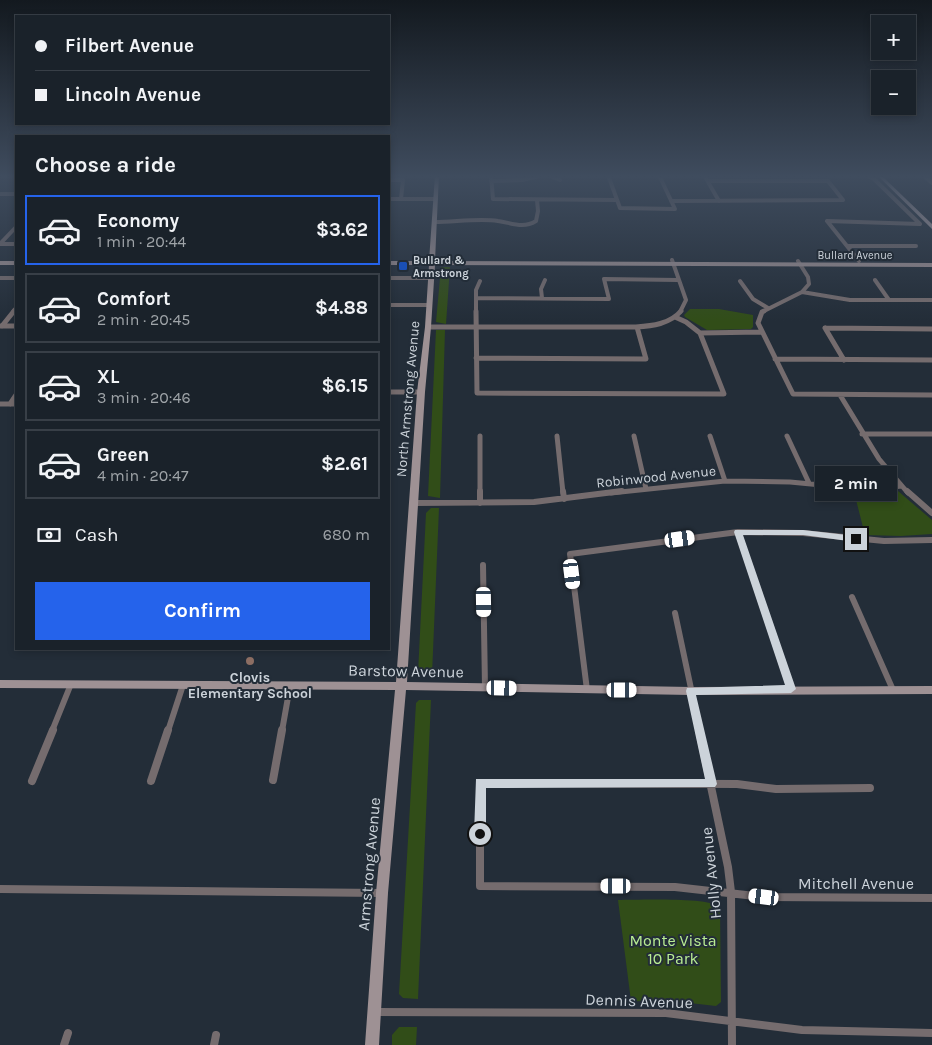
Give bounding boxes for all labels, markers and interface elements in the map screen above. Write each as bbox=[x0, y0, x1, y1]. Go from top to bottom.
map controls bbox=[871, 15, 916, 115]
button: + bbox=[871, 15, 916, 60]
text: Filbert Avenue bbox=[65, 35, 194, 57]
button: − bbox=[871, 70, 916, 115]
text: Lincoln Avenue bbox=[65, 84, 201, 106]
text: Choose a ride bbox=[35, 152, 176, 178]
icon: car bbox=[37, 208, 82, 253]
text: Economy bbox=[97, 210, 179, 232]
text: $3.62 bbox=[316, 219, 368, 241]
text: 1 min · 20:44 bbox=[97, 232, 186, 251]
street label: Bullard Avenue bbox=[817, 249, 893, 262]
place label: Bullard & Armstrong bbox=[413, 254, 469, 280]
marker: Bullard & Armstrong bbox=[397, 260, 409, 272]
icon: car bbox=[37, 286, 82, 331]
text: Comfort bbox=[97, 288, 171, 310]
text: $4.88 bbox=[315, 297, 368, 319]
text: 2 min · 20:45 bbox=[97, 310, 190, 329]
street label: North Armstrong Avenue bbox=[393, 320, 423, 478]
icon: car bbox=[37, 364, 82, 409]
text: XL bbox=[97, 366, 119, 388]
text: $6.15 bbox=[321, 375, 368, 397]
text: 3 min · 20:46 bbox=[97, 388, 191, 407]
icon: car bbox=[37, 442, 82, 487]
text: Green bbox=[97, 444, 149, 466]
text: $2.61 bbox=[321, 453, 368, 475]
street label: Robinwood Avenue bbox=[595, 462, 717, 492]
text: 4 min · 20:47 bbox=[97, 466, 189, 485]
callout: 2 min bbox=[815, 466, 897, 502]
text: 2 min bbox=[834, 474, 878, 493]
icon: cash bbox=[35, 521, 63, 549]
text: Cash bbox=[75, 524, 119, 546]
text: 680 m bbox=[323, 525, 370, 544]
route end bbox=[845, 528, 867, 550]
car bbox=[664, 529, 695, 549]
car bbox=[562, 558, 581, 590]
button: Confirm bbox=[35, 582, 370, 640]
car bbox=[476, 587, 491, 617]
marker: Clovis Elementary School bbox=[244, 655, 256, 667]
street label: Barstow Avenue bbox=[348, 660, 464, 682]
place label: Clovis Elementary School bbox=[188, 669, 312, 702]
car bbox=[486, 680, 517, 696]
car bbox=[607, 683, 637, 698]
street label: Armstrong Avenue bbox=[354, 796, 384, 932]
route start bbox=[469, 823, 491, 845]
street label: Holly Avenue bbox=[697, 826, 725, 920]
street label: Mitchell Avenue bbox=[798, 874, 914, 893]
car bbox=[601, 879, 631, 894]
car bbox=[748, 888, 779, 906]
park label: Monte Vista 10 Park bbox=[630, 931, 716, 968]
street label: Dennis Avenue bbox=[585, 990, 693, 1012]

